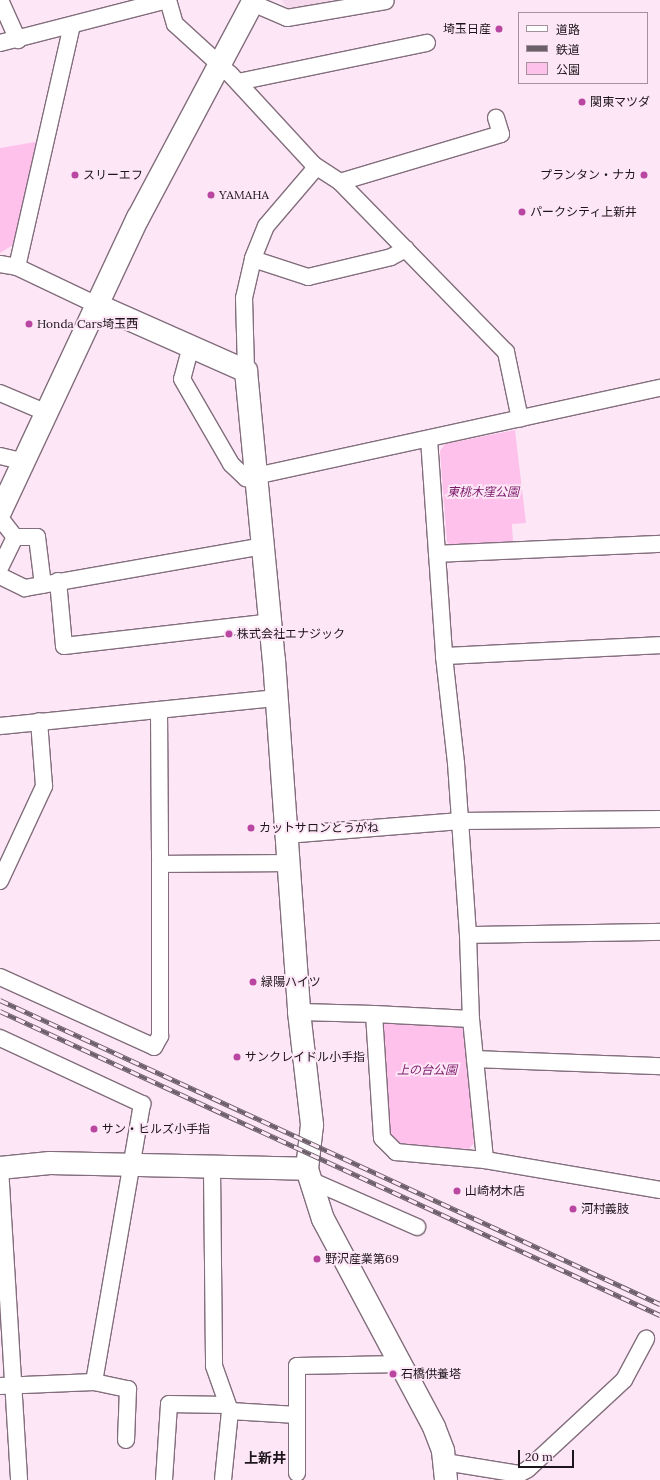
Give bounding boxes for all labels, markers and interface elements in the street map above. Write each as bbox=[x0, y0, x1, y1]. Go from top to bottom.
legend bbox=[518, 12, 648, 84]
place label: 埼玉日産 bbox=[443, 22, 491, 36]
text: 道路 bbox=[556, 22, 580, 37]
marker: 埼玉日産 bbox=[494, 24, 504, 34]
text: 鉄道 bbox=[556, 42, 580, 57]
text: 公園 bbox=[556, 62, 580, 77]
place label: 関東マツダ bbox=[590, 95, 650, 109]
marker: 関東マツダ bbox=[577, 97, 587, 107]
place label: スリーエフ bbox=[83, 168, 143, 182]
place label: プランタン・ナカ bbox=[540, 168, 636, 182]
marker: スリーエフ bbox=[70, 170, 80, 180]
marker: プランタン・ナカ bbox=[639, 170, 649, 180]
place label: YAMAHA bbox=[219, 188, 269, 202]
marker: YAMAHA bbox=[206, 190, 216, 200]
place label: パークシティ上新井 bbox=[530, 205, 638, 219]
marker: パークシティ上新井 bbox=[517, 207, 527, 217]
place label: Honda Cars埼玉西 bbox=[37, 317, 138, 331]
marker: Honda Cars埼玉西 bbox=[24, 319, 34, 329]
park label: 東桃木窪公園 bbox=[447, 485, 519, 499]
place label: 株式会社エナジック bbox=[237, 627, 345, 641]
marker: 株式会社エナジック bbox=[224, 629, 234, 639]
place label: カットサロンとうがね bbox=[259, 821, 379, 835]
marker: カットサロンとうがね bbox=[246, 823, 256, 833]
place label: 緑陽ハイツ bbox=[261, 975, 321, 989]
marker: 緑陽ハイツ bbox=[248, 977, 258, 987]
place label: サンクレイドル小手指 bbox=[245, 1050, 365, 1064]
marker: サンクレイドル小手指 bbox=[232, 1052, 242, 1062]
park label: 上の台公園 bbox=[397, 1063, 457, 1077]
place label: サン・ヒルズ小手指 bbox=[102, 1122, 210, 1136]
marker: サン・ヒルズ小手指 bbox=[89, 1124, 99, 1134]
place label: 山崎材木店 bbox=[465, 1184, 525, 1198]
marker: 山崎材木店 bbox=[452, 1186, 462, 1196]
place label: 河村義肢 bbox=[581, 1202, 629, 1216]
marker: 河村義肢 bbox=[568, 1204, 578, 1214]
place label: 野沢産業第69 bbox=[325, 1252, 399, 1266]
marker: 野沢産業第69 bbox=[312, 1254, 322, 1264]
place label: 石橋供養塔 bbox=[401, 1367, 461, 1381]
marker: 石橋供養塔 bbox=[388, 1369, 398, 1379]
scale bar bbox=[520, 1442, 576, 1468]
text: 20 m bbox=[525, 1449, 553, 1464]
district label: 上新井 bbox=[244, 1450, 286, 1466]

